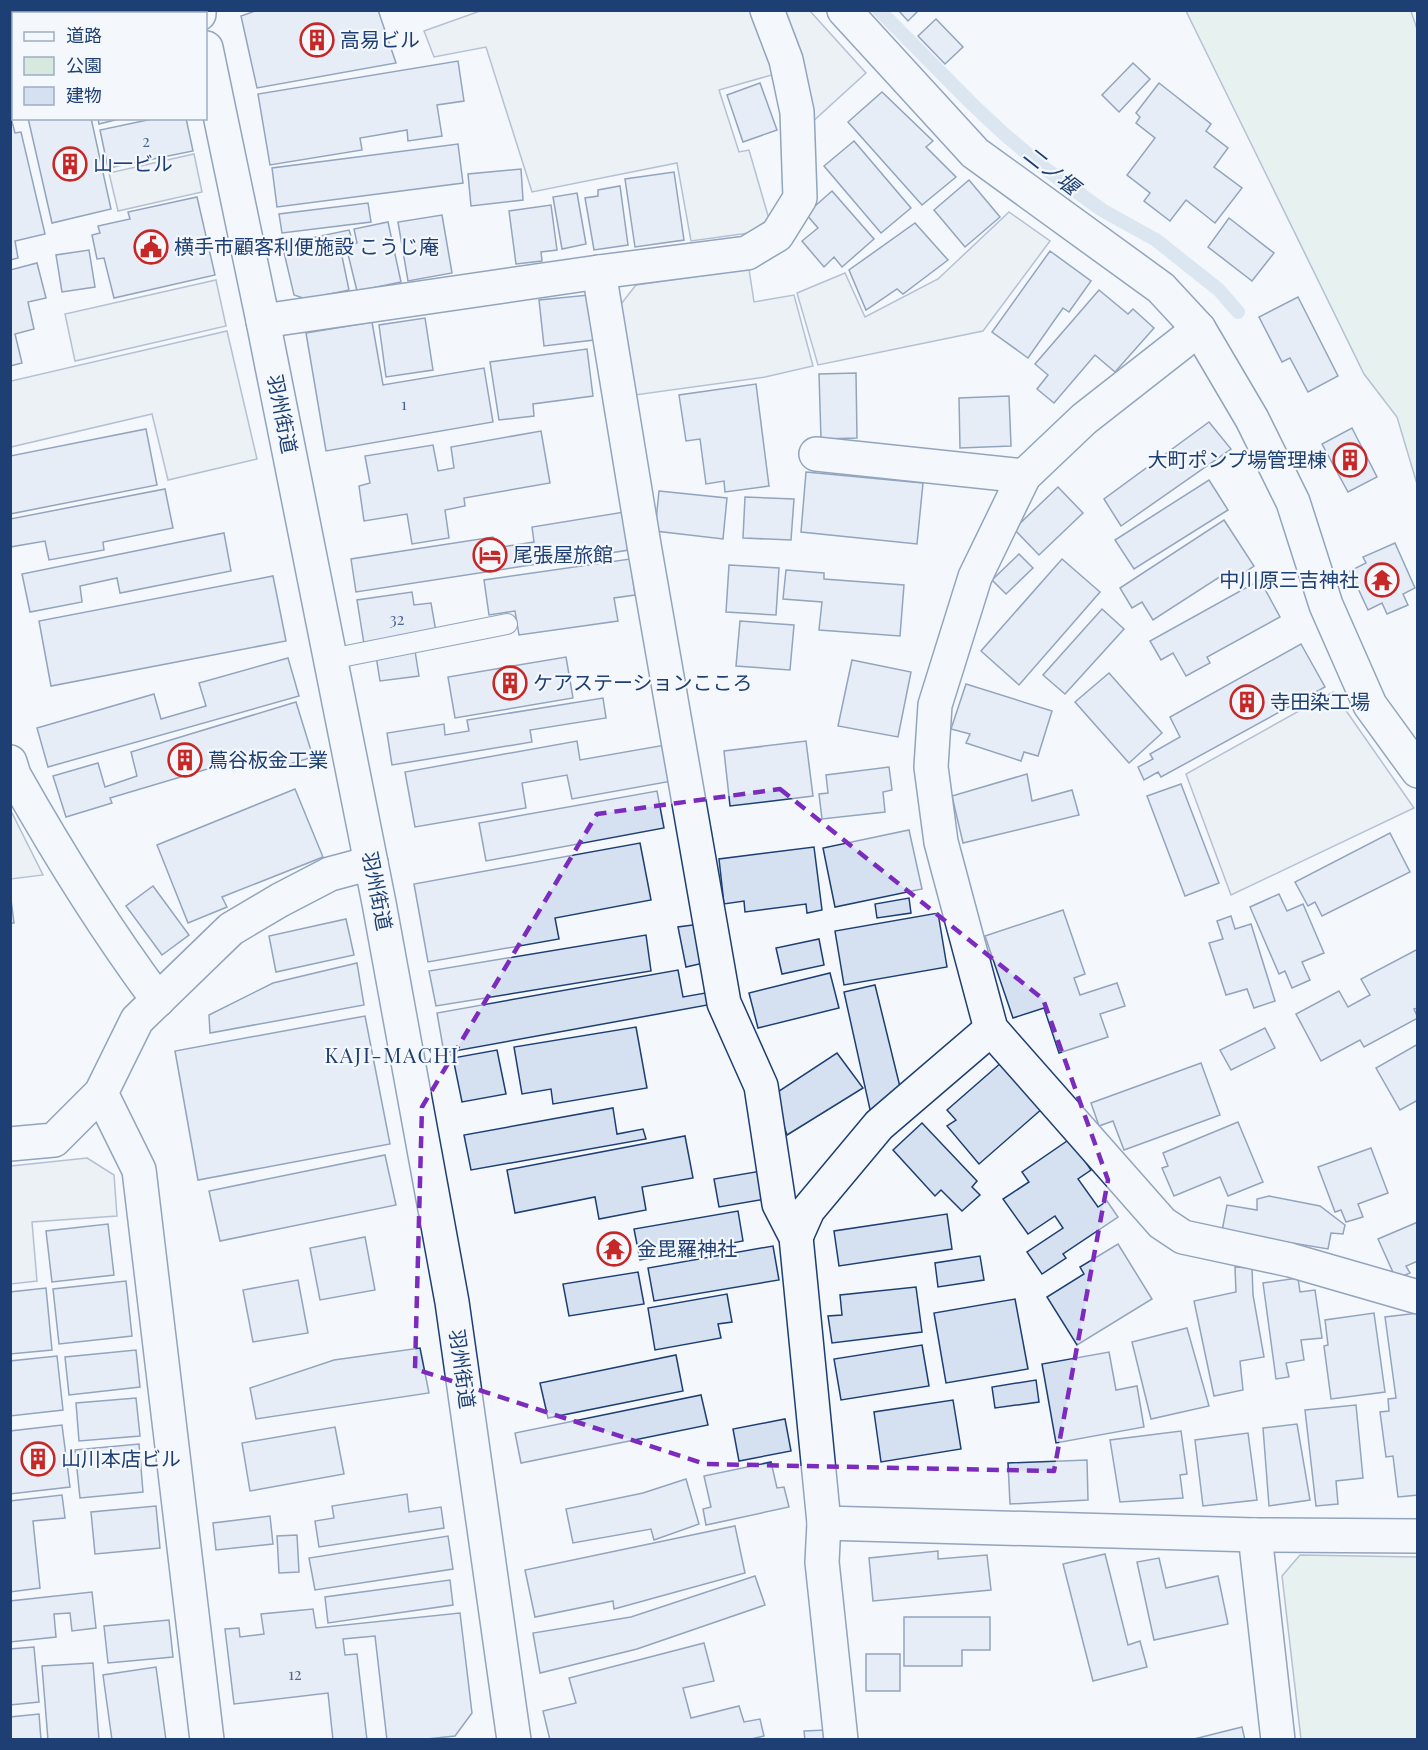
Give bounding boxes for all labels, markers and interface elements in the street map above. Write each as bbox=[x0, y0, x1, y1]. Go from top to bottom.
legend bbox=[12, 12, 207, 120]
building icon: 高易ビル bbox=[299, 22, 335, 58]
text: 道路 bbox=[66, 23, 102, 47]
place label: 高易ビル bbox=[340, 25, 420, 52]
text: 公園 bbox=[66, 53, 102, 77]
text: 建物 bbox=[66, 83, 102, 107]
house number: 2 bbox=[142, 130, 150, 151]
water label: 二ノ堰 bbox=[1019, 139, 1089, 202]
building icon: 山一ビル bbox=[52, 146, 88, 182]
place label: 山一ビル bbox=[93, 149, 173, 176]
public building icon: 横手市顧客利便施設 こうじ庵 bbox=[133, 229, 169, 265]
place label: 横手市顧客利便施設 こうじ庵 bbox=[174, 232, 439, 259]
street label: 羽州街道 bbox=[263, 372, 304, 456]
house number: 1 bbox=[401, 393, 407, 414]
building icon: 大町ポンプ場管理棟 bbox=[1332, 442, 1368, 478]
place label: 大町ポンプ場管理棟 bbox=[1148, 445, 1327, 472]
hotel icon: 尾張屋旅館 bbox=[472, 537, 508, 573]
place label: 尾張屋旅館 bbox=[513, 540, 613, 567]
temple icon: 中川原三吉神社 bbox=[1364, 562, 1400, 598]
place label: 中川原三吉神社 bbox=[1219, 565, 1359, 592]
house number: 32 bbox=[390, 608, 404, 629]
building icon: ケアステーションこころ bbox=[492, 665, 528, 701]
place label: ケアステーションこころ bbox=[533, 668, 753, 695]
building icon: 寺田染工場 bbox=[1229, 684, 1265, 720]
place label: 寺田染工場 bbox=[1270, 687, 1370, 714]
building icon: 蔦谷板金工業 bbox=[167, 742, 203, 778]
place label: 蔦谷板金工業 bbox=[208, 745, 328, 772]
street label: 羽州街道 bbox=[358, 849, 399, 933]
district label: KAJI-MACHI bbox=[325, 1040, 459, 1068]
temple icon: 金毘羅神社 bbox=[596, 1231, 632, 1267]
place label: 金毘羅神社 bbox=[637, 1234, 737, 1261]
street label: 羽州街道 bbox=[445, 1327, 482, 1410]
building icon: 山川本店ビル bbox=[20, 1441, 56, 1477]
place label: 山川本店ビル bbox=[61, 1444, 181, 1471]
house number: 12 bbox=[288, 1663, 302, 1684]

